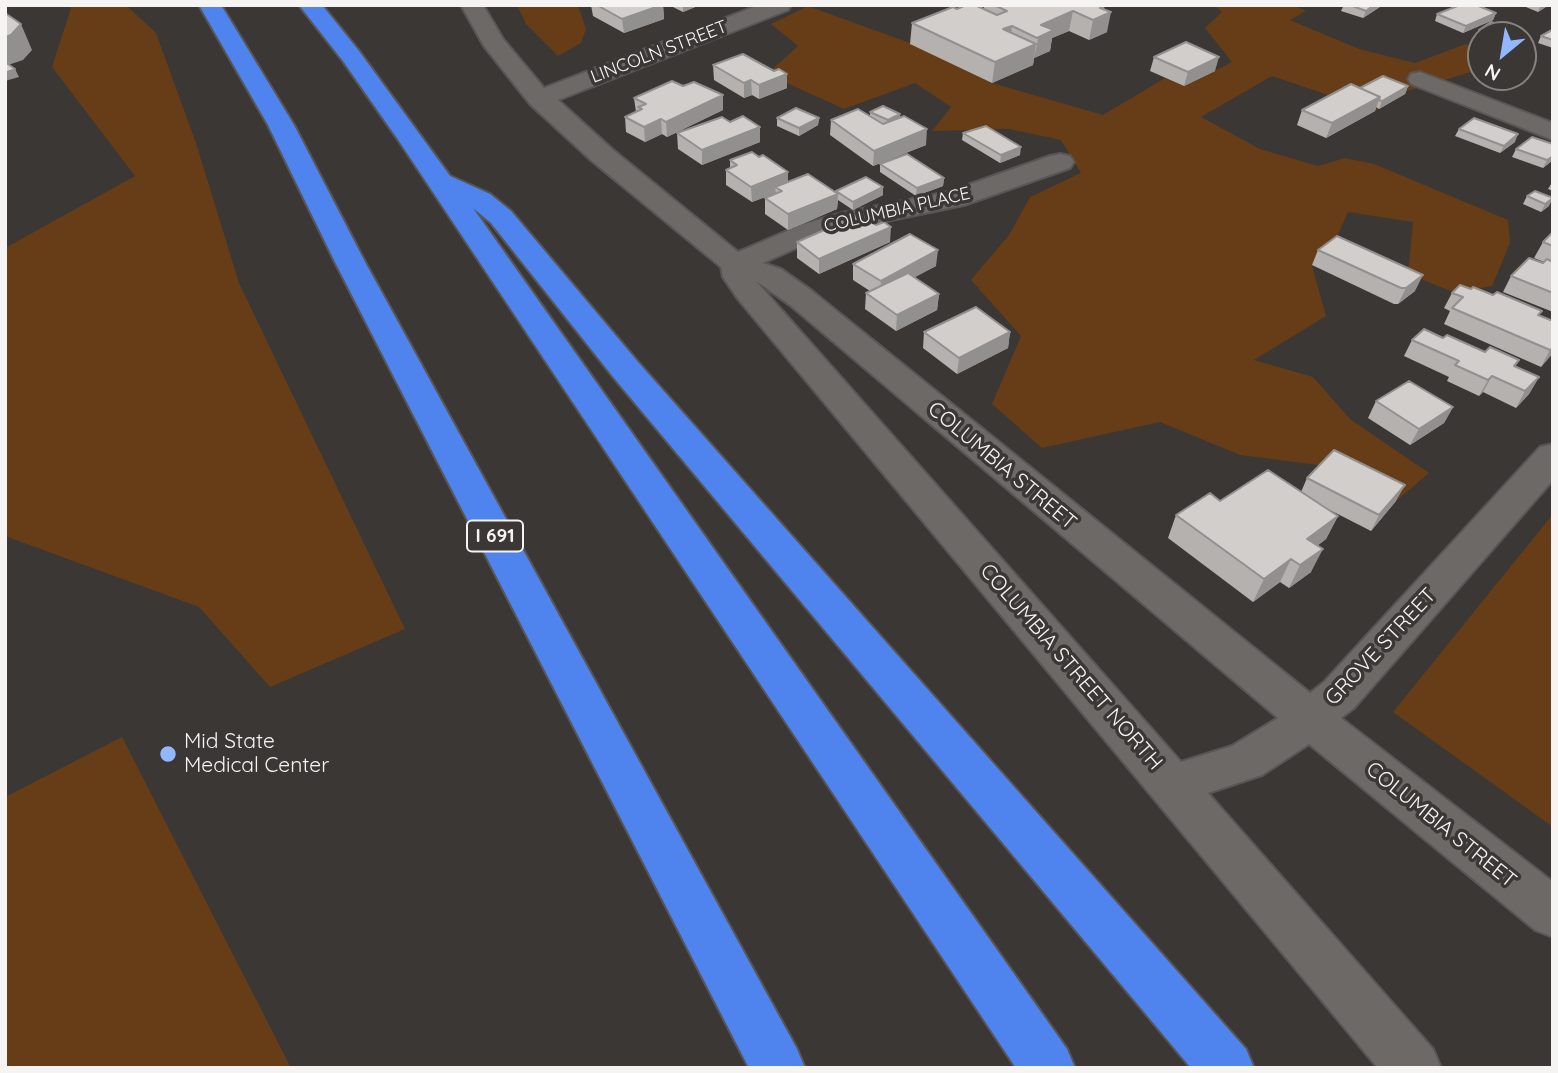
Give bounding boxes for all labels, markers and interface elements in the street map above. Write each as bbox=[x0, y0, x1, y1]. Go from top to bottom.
street label: LINCOLN STREET bbox=[588, 16, 730, 88]
north arrow bbox=[1467, 21, 1537, 91]
text: N bbox=[1480, 59, 1505, 86]
street label: COLUMBIA PLACE bbox=[822, 183, 972, 237]
street label: COLUMBIA STREET bbox=[923, 396, 1081, 536]
road number: I 691 bbox=[467, 520, 523, 552]
street label: COLUMBIA STREET NORTH bbox=[975, 559, 1167, 775]
street label: GROVE STREET bbox=[1320, 583, 1442, 711]
place label: Mid State Medical Center bbox=[184, 729, 329, 779]
marker: Mid State Medical Center bbox=[158, 744, 178, 764]
street label: COLUMBIA STREET bbox=[1361, 757, 1521, 893]

